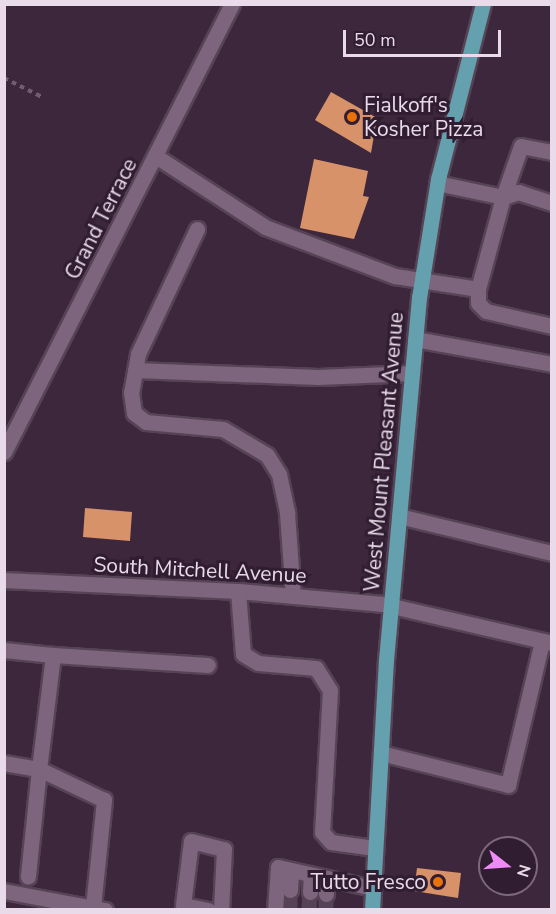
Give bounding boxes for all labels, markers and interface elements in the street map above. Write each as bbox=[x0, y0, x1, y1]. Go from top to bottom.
scale bar bbox=[346, 18, 504, 56]
text: 50 m bbox=[354, 28, 396, 52]
place label: Fialkoff's Kosher Pizza bbox=[364, 92, 483, 142]
marker: Fialkoff's Kosher Pizza bbox=[345, 110, 359, 124]
street label: Grand Terrace bbox=[60, 154, 142, 284]
street label: West Mount Pleasant Avenue bbox=[359, 311, 409, 593]
street label: South Mitchell Avenue bbox=[93, 552, 307, 588]
north arrow bbox=[478, 836, 538, 896]
text: N bbox=[511, 862, 536, 880]
place label: Tutto Fresco bbox=[311, 869, 426, 895]
marker: Tutto Fresco bbox=[431, 875, 445, 889]

